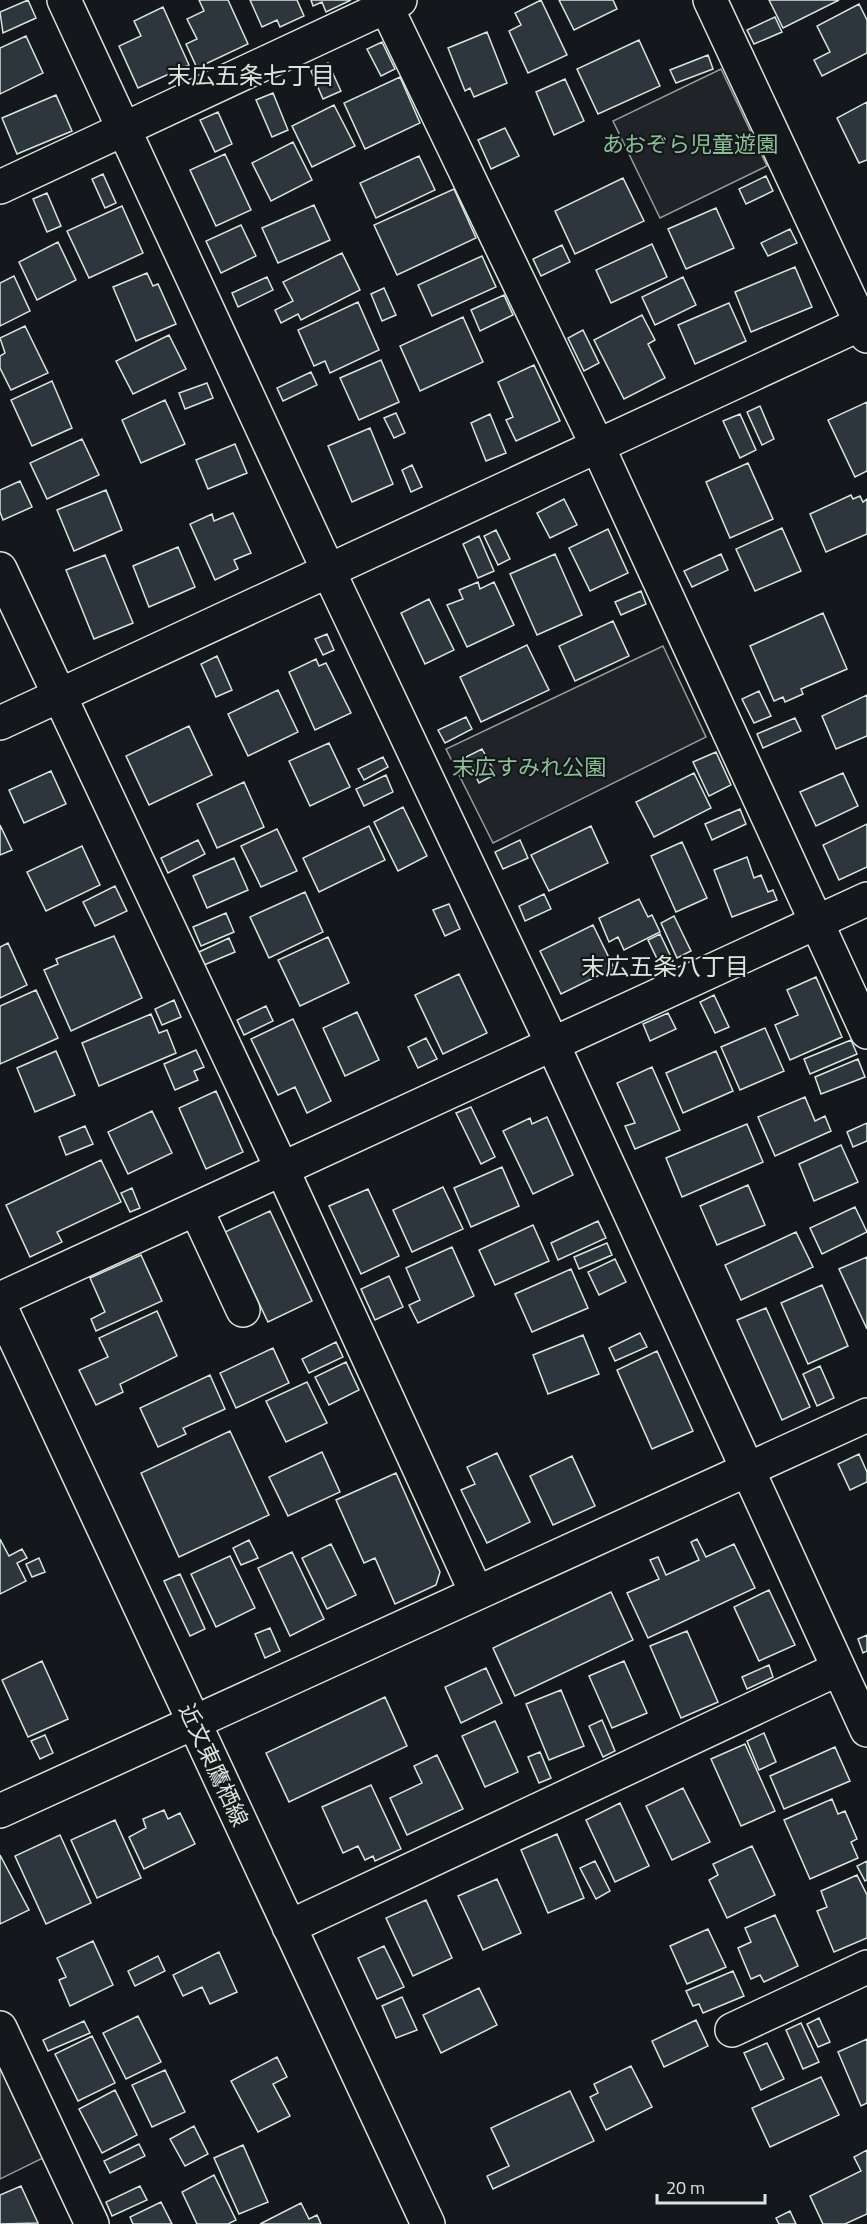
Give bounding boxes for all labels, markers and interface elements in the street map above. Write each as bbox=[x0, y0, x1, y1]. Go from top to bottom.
district label: 末広五条七丁目 bbox=[167, 57, 335, 93]
park label: あおぞら児童遊園 bbox=[602, 127, 778, 161]
park label: 末広すみれ公園 bbox=[452, 750, 606, 784]
district label: 末広五条八丁目 bbox=[581, 948, 749, 984]
street label: 近文東鷹栖線 bbox=[171, 1698, 257, 1832]
scale bar bbox=[657, 2167, 765, 2205]
text: 20 m bbox=[666, 2174, 705, 2201]

